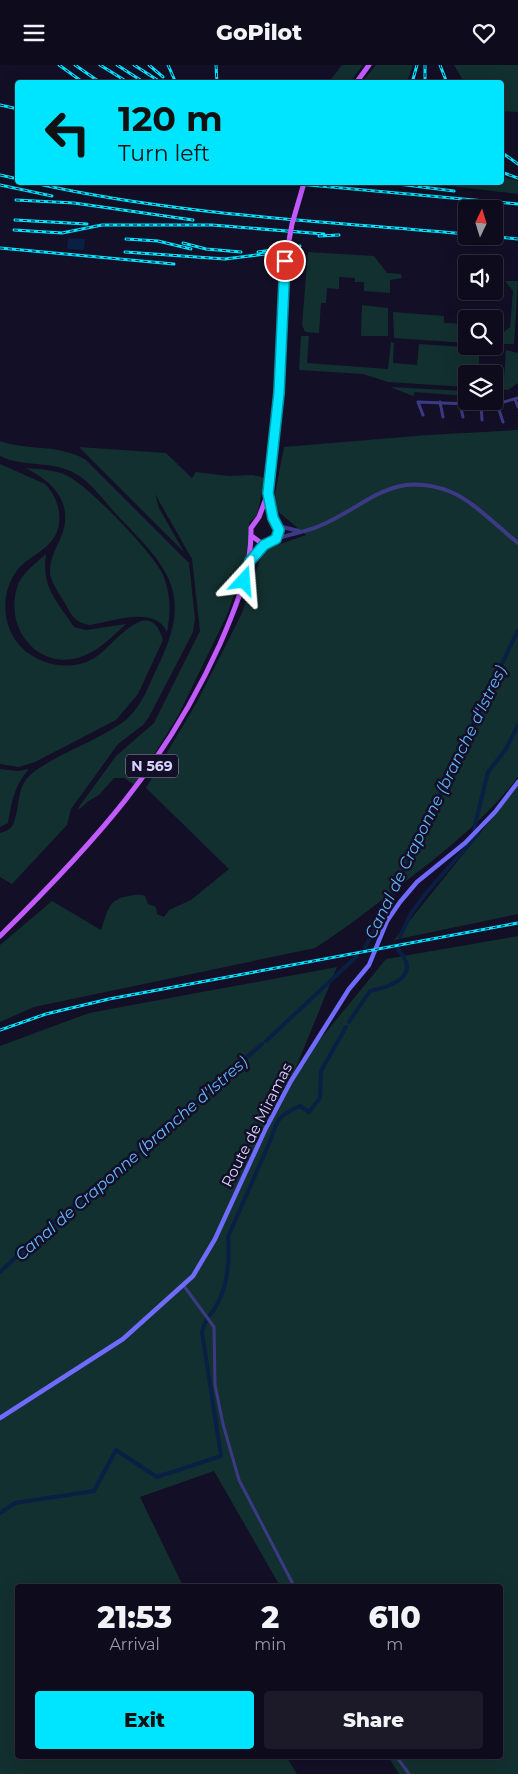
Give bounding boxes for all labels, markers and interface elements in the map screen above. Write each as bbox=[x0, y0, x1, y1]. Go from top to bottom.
icon: menu bbox=[20, 19, 48, 47]
text: GoPilot bbox=[216, 19, 302, 46]
icon: heart bbox=[470, 19, 498, 47]
text: 120 m bbox=[118, 97, 223, 140]
icon: left bbox=[35, 100, 100, 165]
text: Turn left bbox=[118, 140, 210, 167]
north arrow bbox=[458, 200, 502, 245]
map controls bbox=[458, 200, 503, 410]
pin bbox=[264, 240, 306, 282]
icon: arrive bbox=[271, 247, 299, 275]
button: sound bbox=[458, 255, 503, 300]
button: search bbox=[458, 310, 503, 355]
button: layers bbox=[458, 365, 503, 410]
position arrow bbox=[217, 554, 269, 606]
water label: Canal de Craponne (branche d'Istres) bbox=[361, 663, 510, 942]
road number: N 569 bbox=[126, 754, 178, 777]
water label: Canal de Craponne (branche d'Istres) bbox=[11, 1052, 251, 1264]
street label: Route de Miramas bbox=[217, 1059, 296, 1190]
text: 21:53 bbox=[97, 1599, 172, 1636]
text: 2 bbox=[261, 1599, 279, 1636]
text: 610 bbox=[369, 1599, 421, 1636]
text: Arrival bbox=[109, 1635, 160, 1654]
text: min bbox=[254, 1635, 286, 1654]
text: m bbox=[386, 1635, 403, 1654]
button: Exit bbox=[35, 1691, 254, 1749]
button: Share bbox=[264, 1691, 483, 1749]

